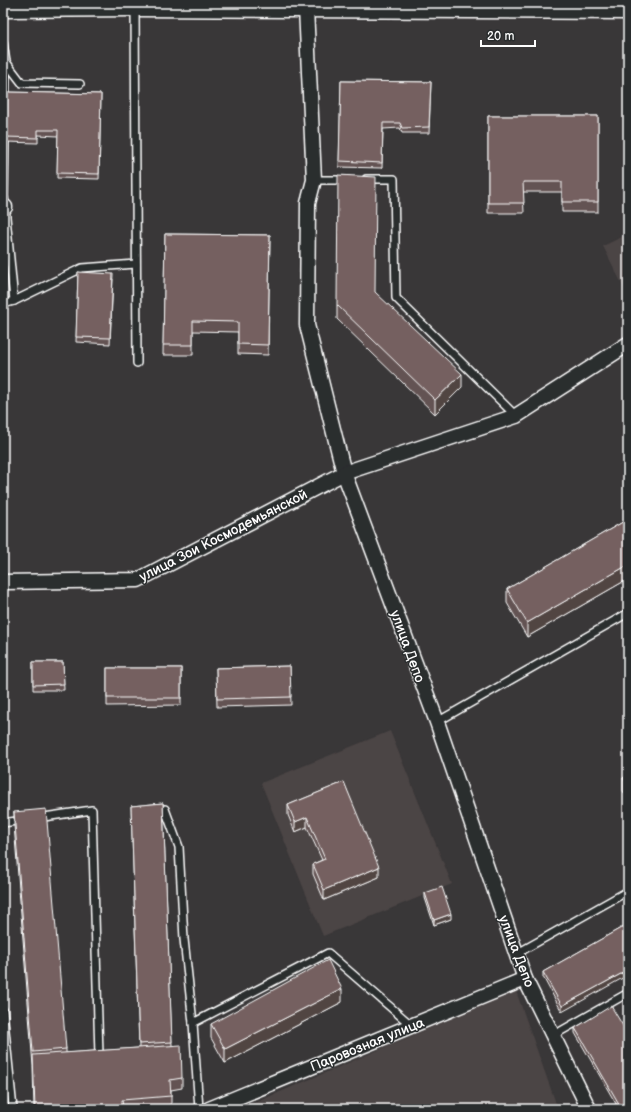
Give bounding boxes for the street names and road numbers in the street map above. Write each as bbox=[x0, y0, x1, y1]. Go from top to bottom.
street label: улица Зои Космодемьянской bbox=[136, 486, 310, 585]
street label: улица Депо bbox=[387, 608, 428, 685]
street label: улица Депо bbox=[495, 913, 538, 990]
street label: Паровозная улица bbox=[308, 1014, 427, 1075]

